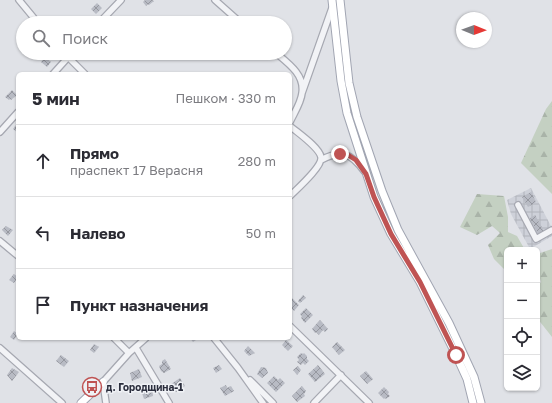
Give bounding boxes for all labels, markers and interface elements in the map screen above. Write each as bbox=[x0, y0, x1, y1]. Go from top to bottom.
north arrow bbox=[456, 12, 492, 48]
search box bbox=[16, 16, 292, 60]
icon: search bbox=[30, 27, 52, 49]
text: Поиск bbox=[62, 29, 108, 47]
text: 5 мин bbox=[32, 88, 80, 109]
text: Пешком · 330 m bbox=[175, 90, 276, 106]
text: Прямо bbox=[70, 144, 119, 162]
route end bbox=[331, 145, 349, 163]
icon: ahead bbox=[32, 150, 54, 172]
text: 280 m bbox=[238, 153, 276, 169]
text: праспект 17 Верасня bbox=[70, 162, 203, 178]
icon: left bbox=[32, 222, 54, 244]
text: Налево bbox=[70, 224, 126, 242]
text: 50 m bbox=[246, 225, 276, 241]
map controls bbox=[504, 247, 540, 391]
button: + bbox=[504, 247, 540, 283]
button: − bbox=[504, 283, 540, 319]
icon: arrive bbox=[32, 294, 54, 316]
text: Пункт назначения bbox=[70, 296, 208, 314]
button: locate bbox=[504, 319, 540, 355]
route start bbox=[447, 346, 465, 364]
button: layers bbox=[504, 355, 540, 391]
bus stop icon: д. Городщина-1 bbox=[81, 376, 103, 398]
place label: д. Городщина-1 bbox=[106, 381, 183, 393]

